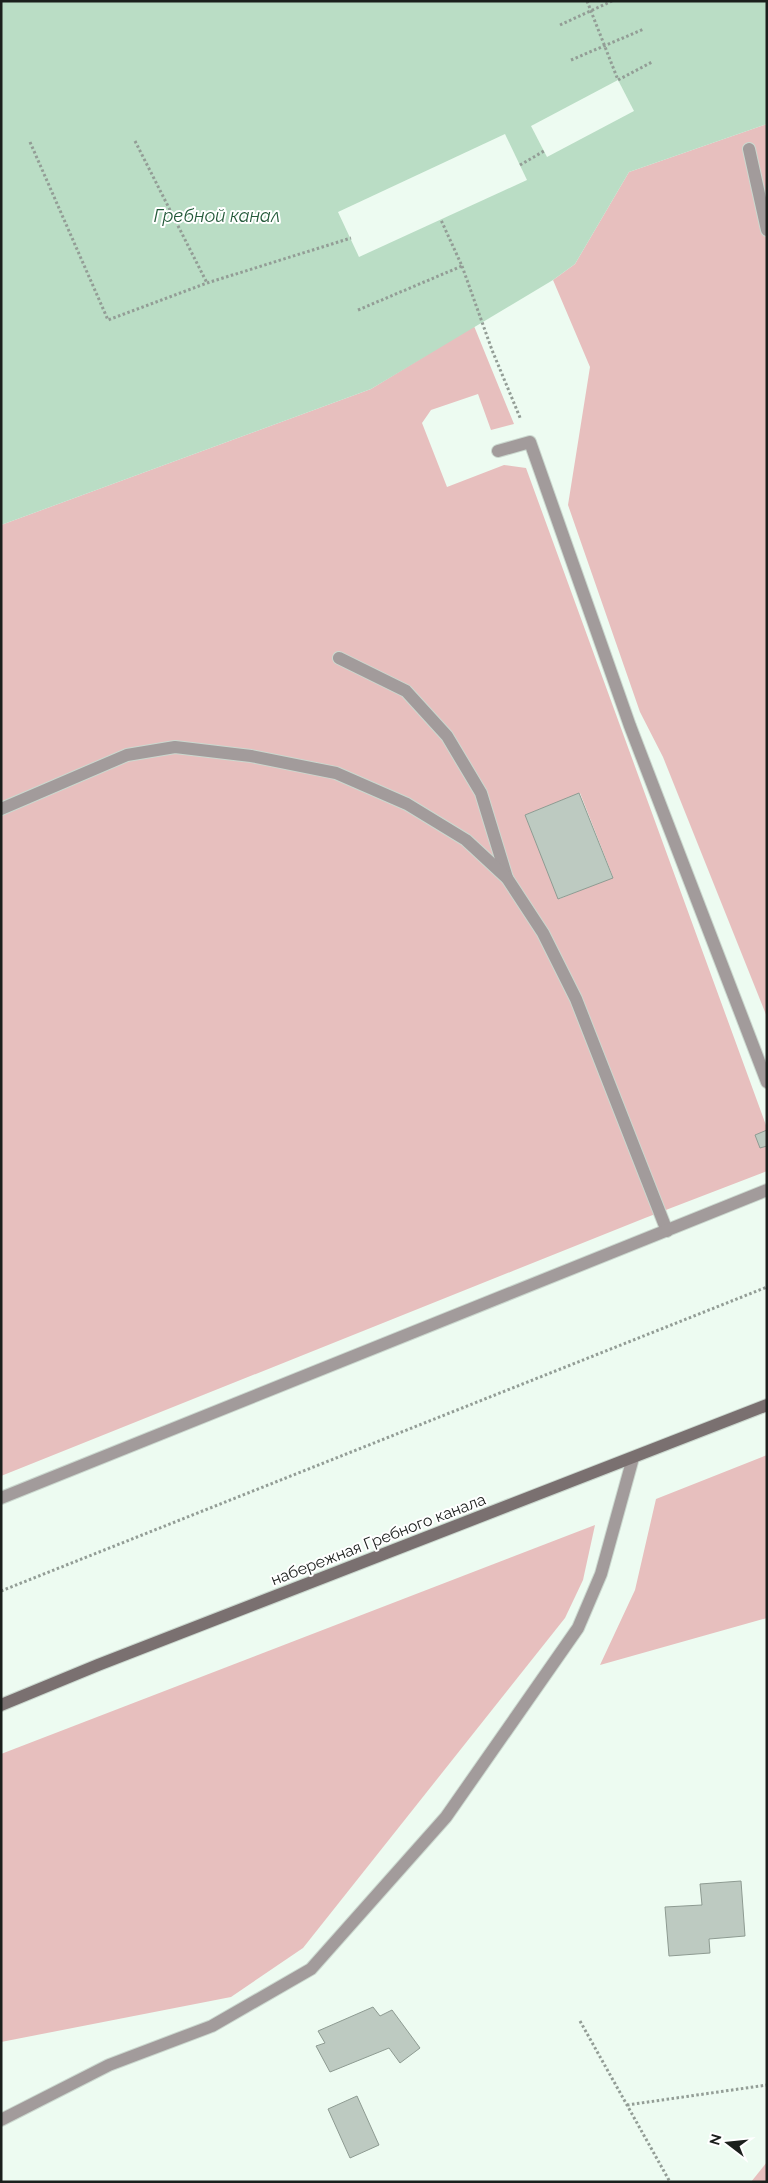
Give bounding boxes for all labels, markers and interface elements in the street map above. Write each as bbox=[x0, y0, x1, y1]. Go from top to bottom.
water label: Гребной канал bbox=[154, 205, 280, 226]
street label: набережная Гребного канала bbox=[268, 1490, 488, 1589]
north arrow bbox=[703, 2118, 753, 2168]
text: N bbox=[706, 2132, 725, 2147]

